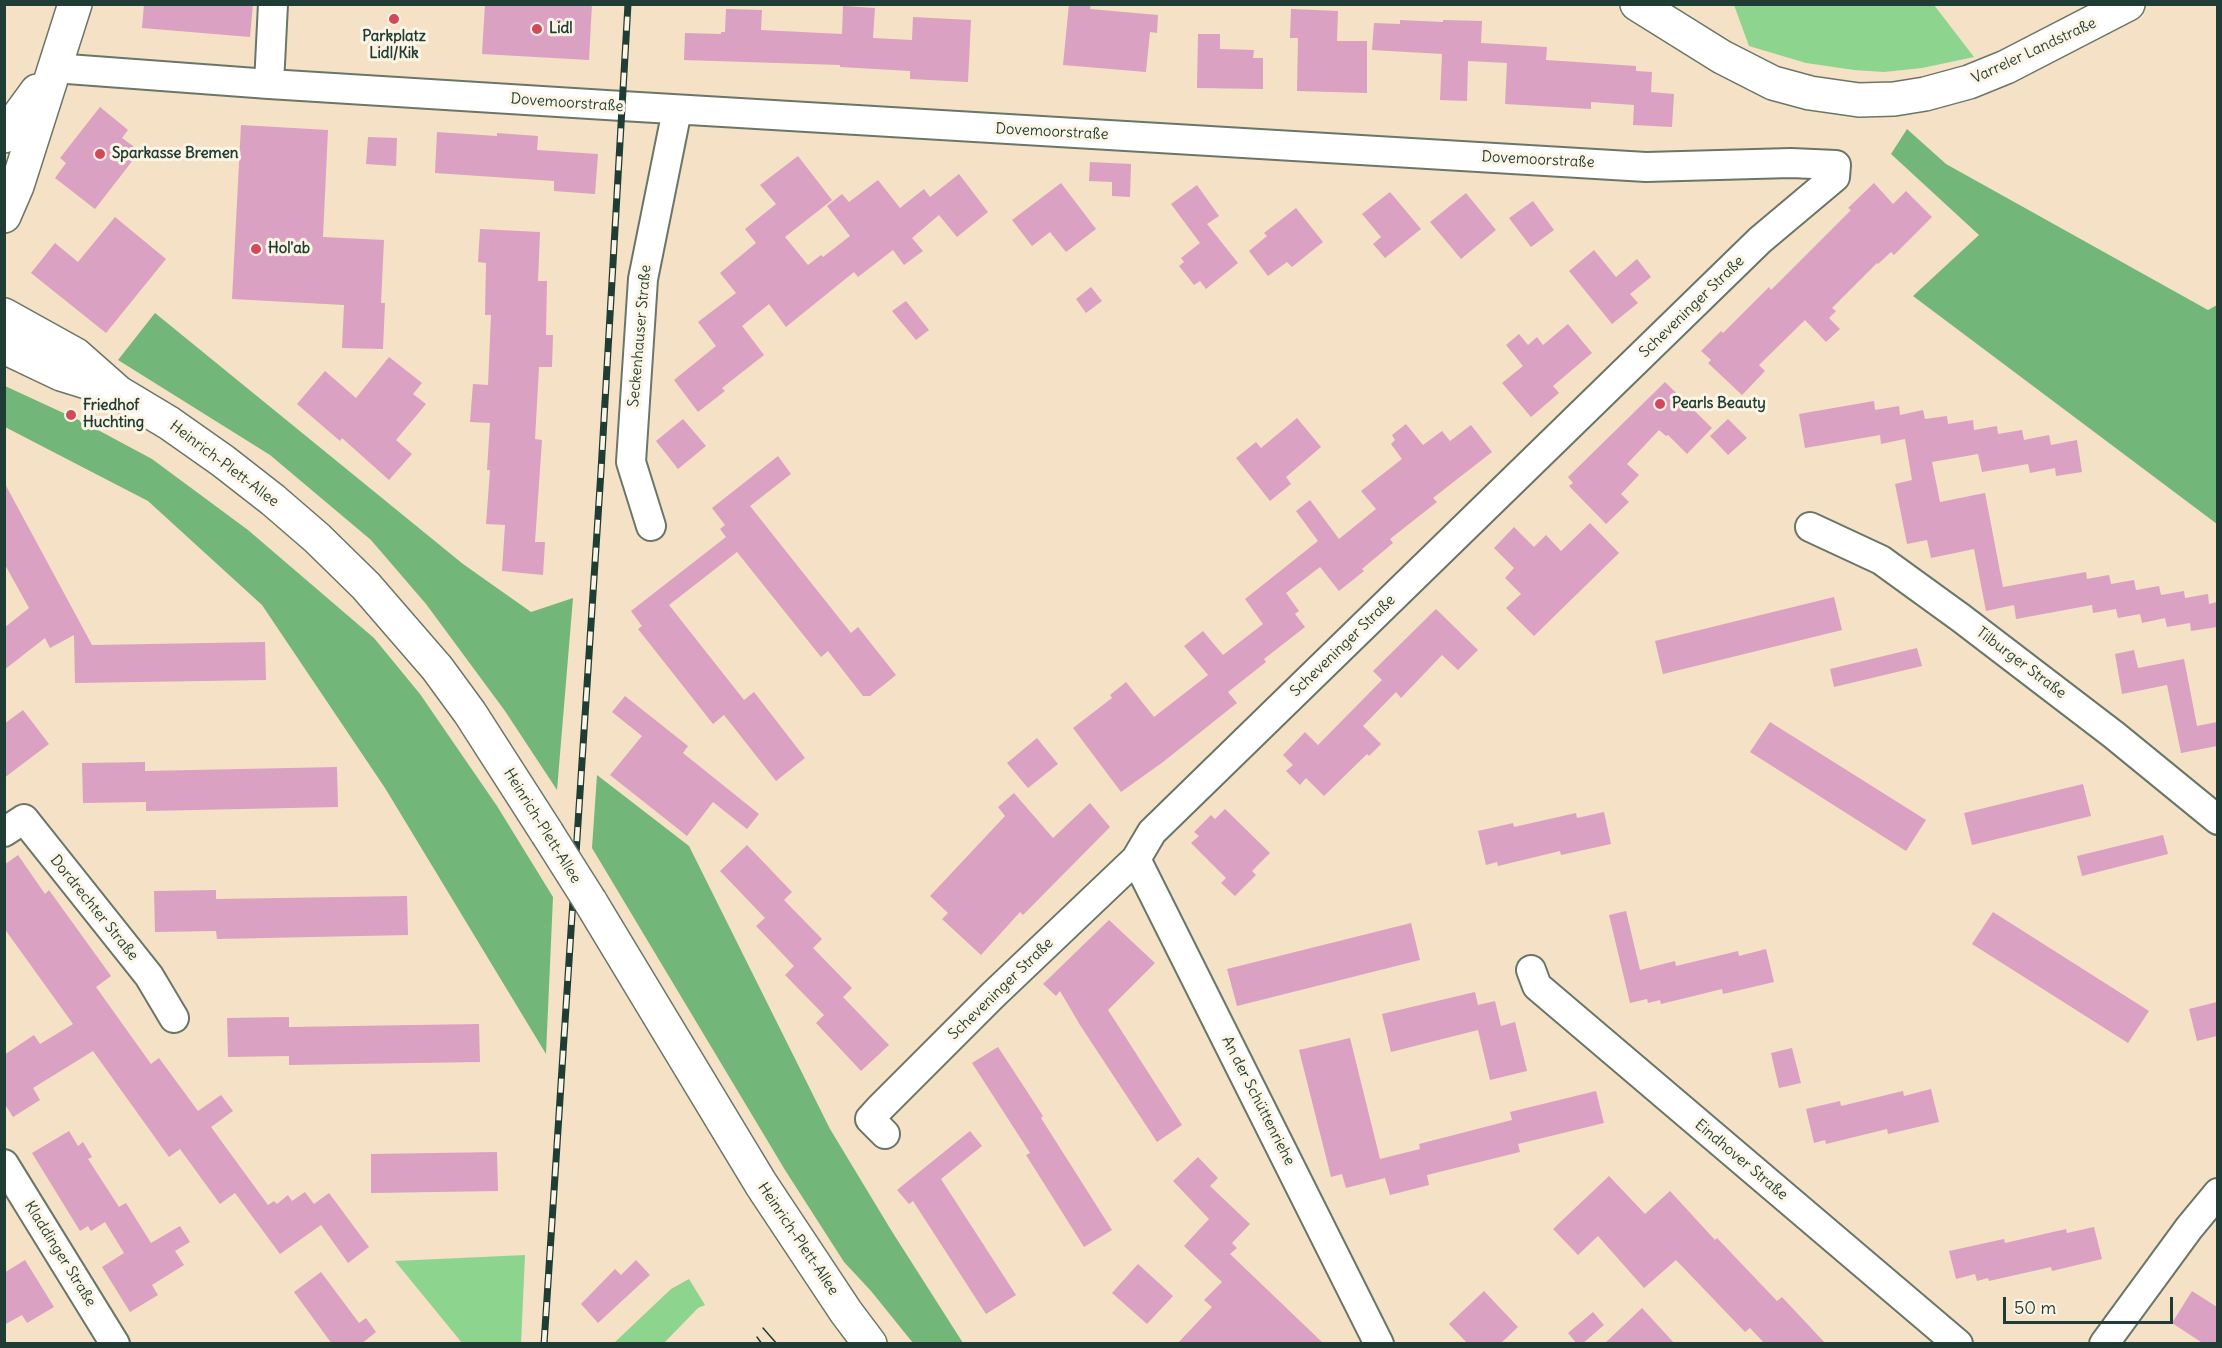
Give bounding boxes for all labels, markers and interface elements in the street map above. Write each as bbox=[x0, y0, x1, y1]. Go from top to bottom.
marker: Parkplatz Lidl/Kik bbox=[387, 12, 401, 26]
street label: Varreler Landstraße bbox=[1969, 14, 2099, 88]
place label: Lidl bbox=[549, 20, 573, 38]
marker: Lidl bbox=[530, 22, 544, 36]
place label: Parkplatz Lidl/Kik bbox=[362, 28, 426, 63]
street label: Dovemoorstraße bbox=[510, 90, 624, 116]
street label: Dovemoorstraße bbox=[995, 120, 1109, 144]
place label: Sparkasse Bremen bbox=[112, 145, 238, 163]
marker: Sparkasse Bremen bbox=[93, 147, 107, 161]
street label: Dovemoorstraße bbox=[1481, 148, 1595, 172]
place label: Hol'ab bbox=[268, 240, 310, 258]
marker: Hol'ab bbox=[249, 242, 263, 256]
street label: Scheveninger Straße bbox=[1636, 252, 1748, 362]
street label: Seckenhauser Straße bbox=[625, 264, 655, 408]
place label: Pearls Beauty bbox=[1672, 395, 1766, 413]
place label: Friedhof Huchting bbox=[83, 397, 144, 432]
marker: Pearls Beauty bbox=[1653, 397, 1667, 411]
marker: Friedhof Huchting bbox=[64, 408, 78, 422]
street label: Heinrich-Plett-Allee bbox=[166, 417, 282, 511]
street label: Scheveninger Straße bbox=[1287, 591, 1399, 701]
street label: Tilburger Straße bbox=[1973, 623, 2069, 703]
street label: Heinrich-Plett-Allee bbox=[499, 765, 585, 887]
street label: Dordrechter Straße bbox=[46, 852, 142, 964]
street label: Scheveninger Straße bbox=[945, 934, 1057, 1044]
street label: An der Schüttenriehe bbox=[1218, 1033, 1298, 1169]
street label: Eindhover Straße bbox=[1691, 1116, 1791, 1204]
street label: Heinrich-Plett-Allee bbox=[754, 1179, 842, 1299]
street label: Kladdinger Straße bbox=[20, 1198, 100, 1310]
scale bar bbox=[2006, 1285, 2176, 1323]
text: 50 m bbox=[2014, 1296, 2056, 1319]

